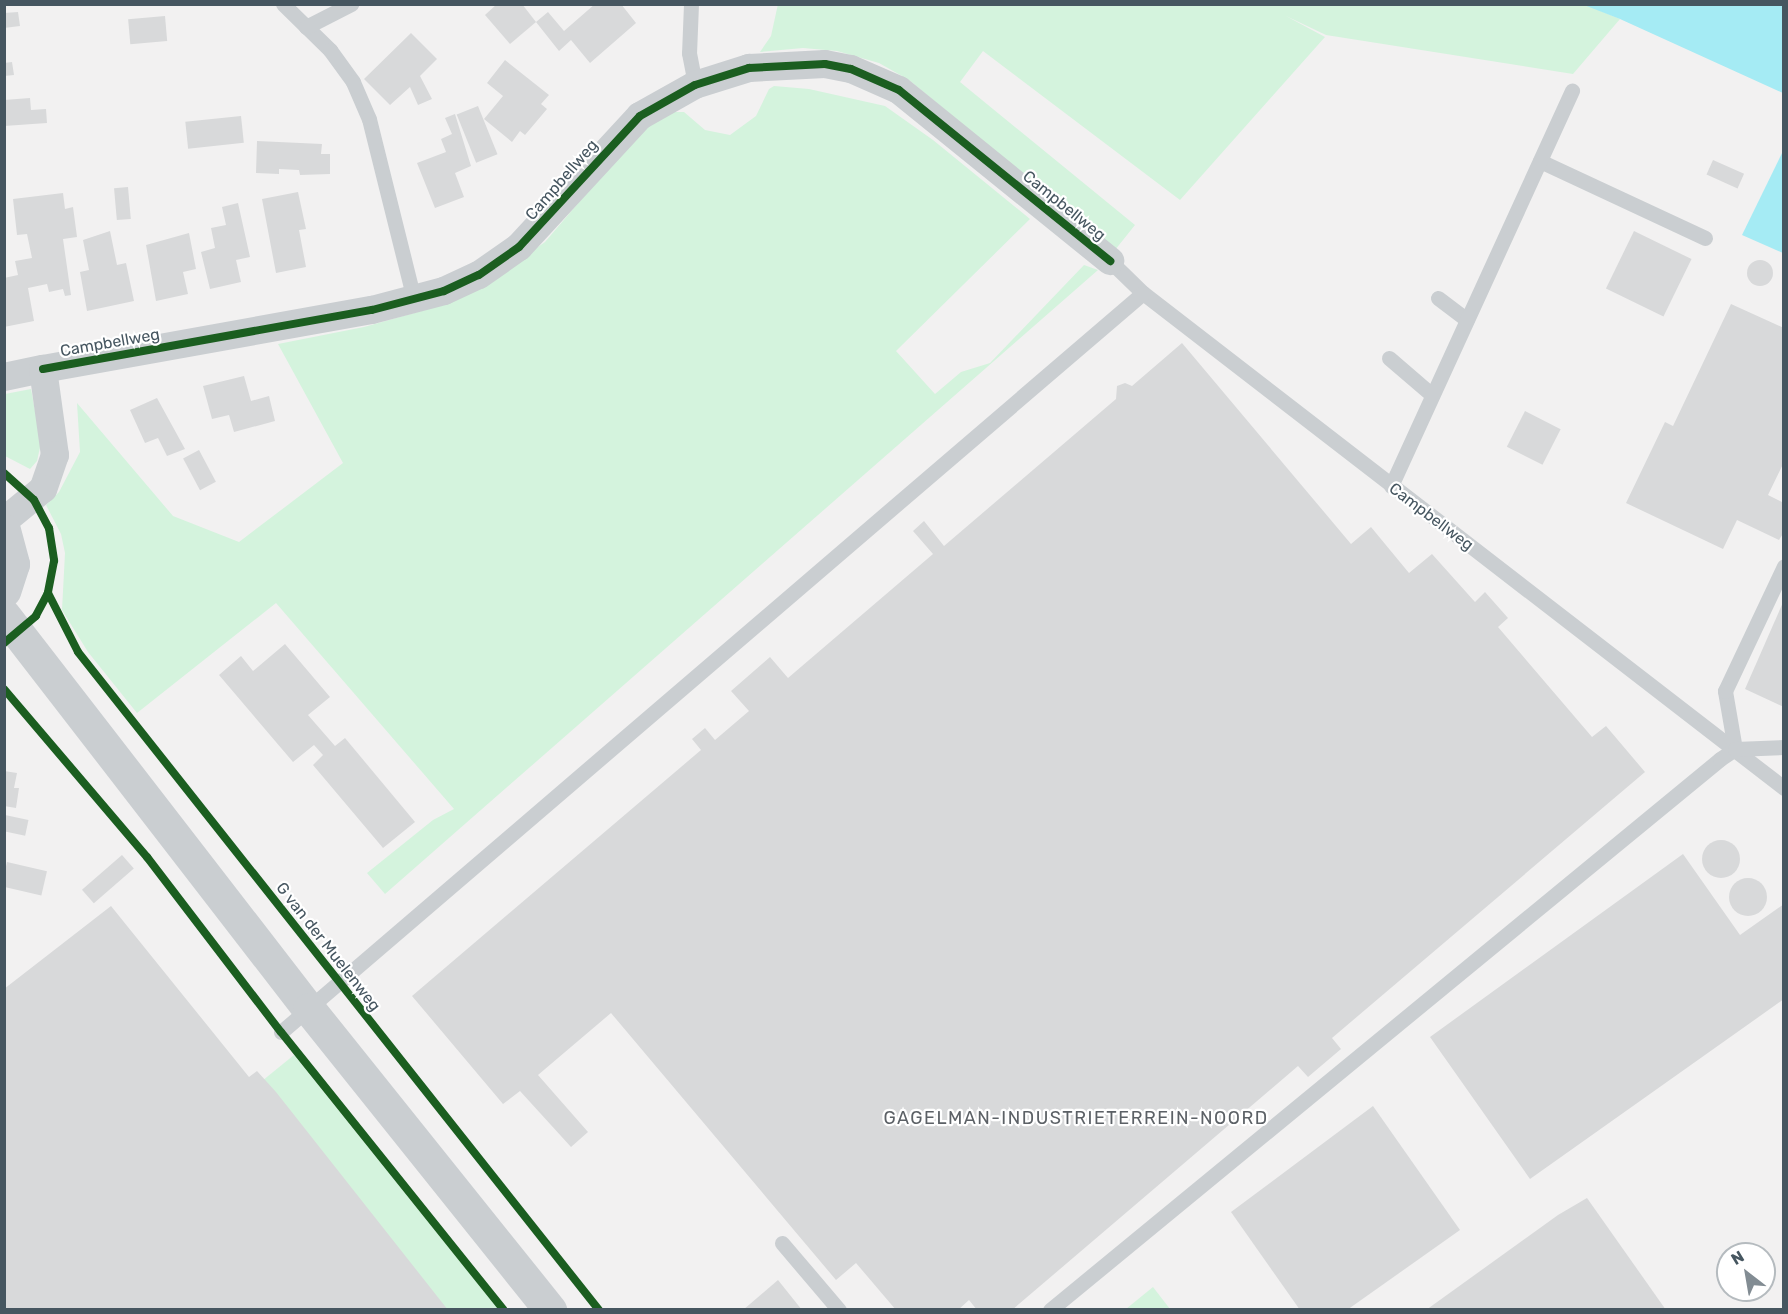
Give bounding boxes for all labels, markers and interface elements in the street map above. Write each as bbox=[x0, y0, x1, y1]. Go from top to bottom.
street label: Campbellweg bbox=[522, 136, 602, 224]
street label: Campbellweg bbox=[1019, 167, 1109, 245]
street label: Campbellweg bbox=[59, 325, 161, 361]
street label: Campbellweg bbox=[1385, 479, 1477, 555]
street label: G van der Muelenweg bbox=[271, 878, 385, 1016]
district label: GAGELMAN-INDUSTRIETERREIN-NOORD bbox=[883, 1107, 1269, 1129]
north arrow bbox=[1716, 1242, 1776, 1302]
text: N bbox=[1728, 1247, 1747, 1269]

